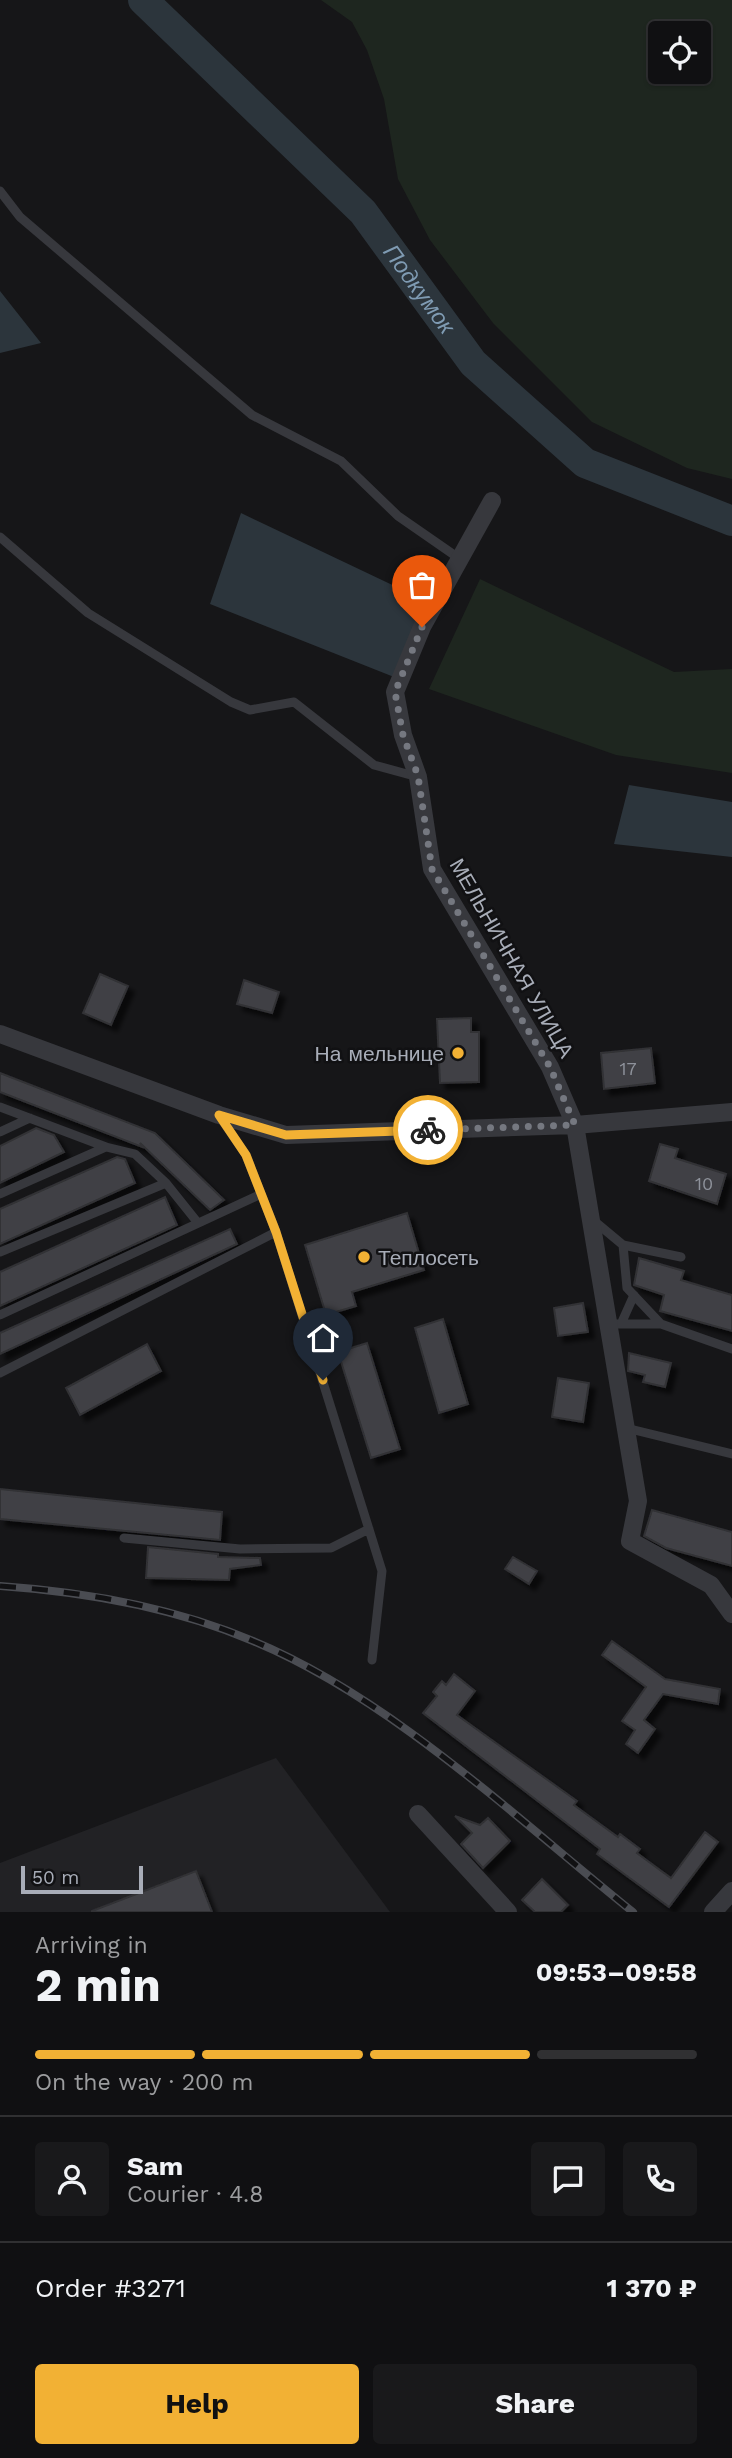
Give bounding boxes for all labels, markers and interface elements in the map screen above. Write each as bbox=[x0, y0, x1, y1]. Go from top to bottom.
map controls bbox=[648, 21, 711, 84]
button: locate bbox=[648, 21, 711, 84]
water label: Подкумок bbox=[378, 239, 461, 340]
pin bbox=[392, 555, 452, 627]
icon: bag bbox=[403, 566, 441, 604]
street label: МЕЛЬНИЧНАЯ УЛИЦА bbox=[445, 854, 579, 1062]
place label: На мельнице bbox=[315, 1041, 444, 1066]
marker: На мельнице bbox=[450, 1045, 466, 1061]
house number: 17 bbox=[619, 1058, 637, 1079]
courier bbox=[393, 1095, 463, 1165]
icon: bike bbox=[409, 1111, 447, 1149]
house number: 10 bbox=[695, 1173, 713, 1194]
place label: Теплосеть bbox=[378, 1245, 479, 1270]
marker: Теплосеть bbox=[356, 1249, 372, 1265]
pin bbox=[293, 1308, 353, 1380]
icon: home bbox=[304, 1319, 342, 1357]
scale bar bbox=[21, 1863, 144, 1895]
text: 50 m bbox=[32, 1866, 79, 1889]
text: Arriving in bbox=[35, 1932, 148, 1959]
text: 09:53–09:58 bbox=[536, 1957, 697, 1987]
text: 2 min bbox=[35, 1958, 161, 2012]
text: On the way · 200 m bbox=[35, 2069, 253, 2096]
button: person bbox=[35, 2142, 109, 2216]
button: chat bbox=[531, 2142, 605, 2216]
button: phone bbox=[623, 2142, 697, 2216]
text: Sam bbox=[127, 2151, 183, 2181]
text: Courier · 4.8 bbox=[127, 2181, 263, 2208]
text: Order #3271 bbox=[35, 2273, 186, 2303]
text: 1 370 ₽ bbox=[606, 2273, 697, 2303]
button: Help bbox=[35, 2364, 359, 2444]
button: Share bbox=[373, 2364, 697, 2444]

